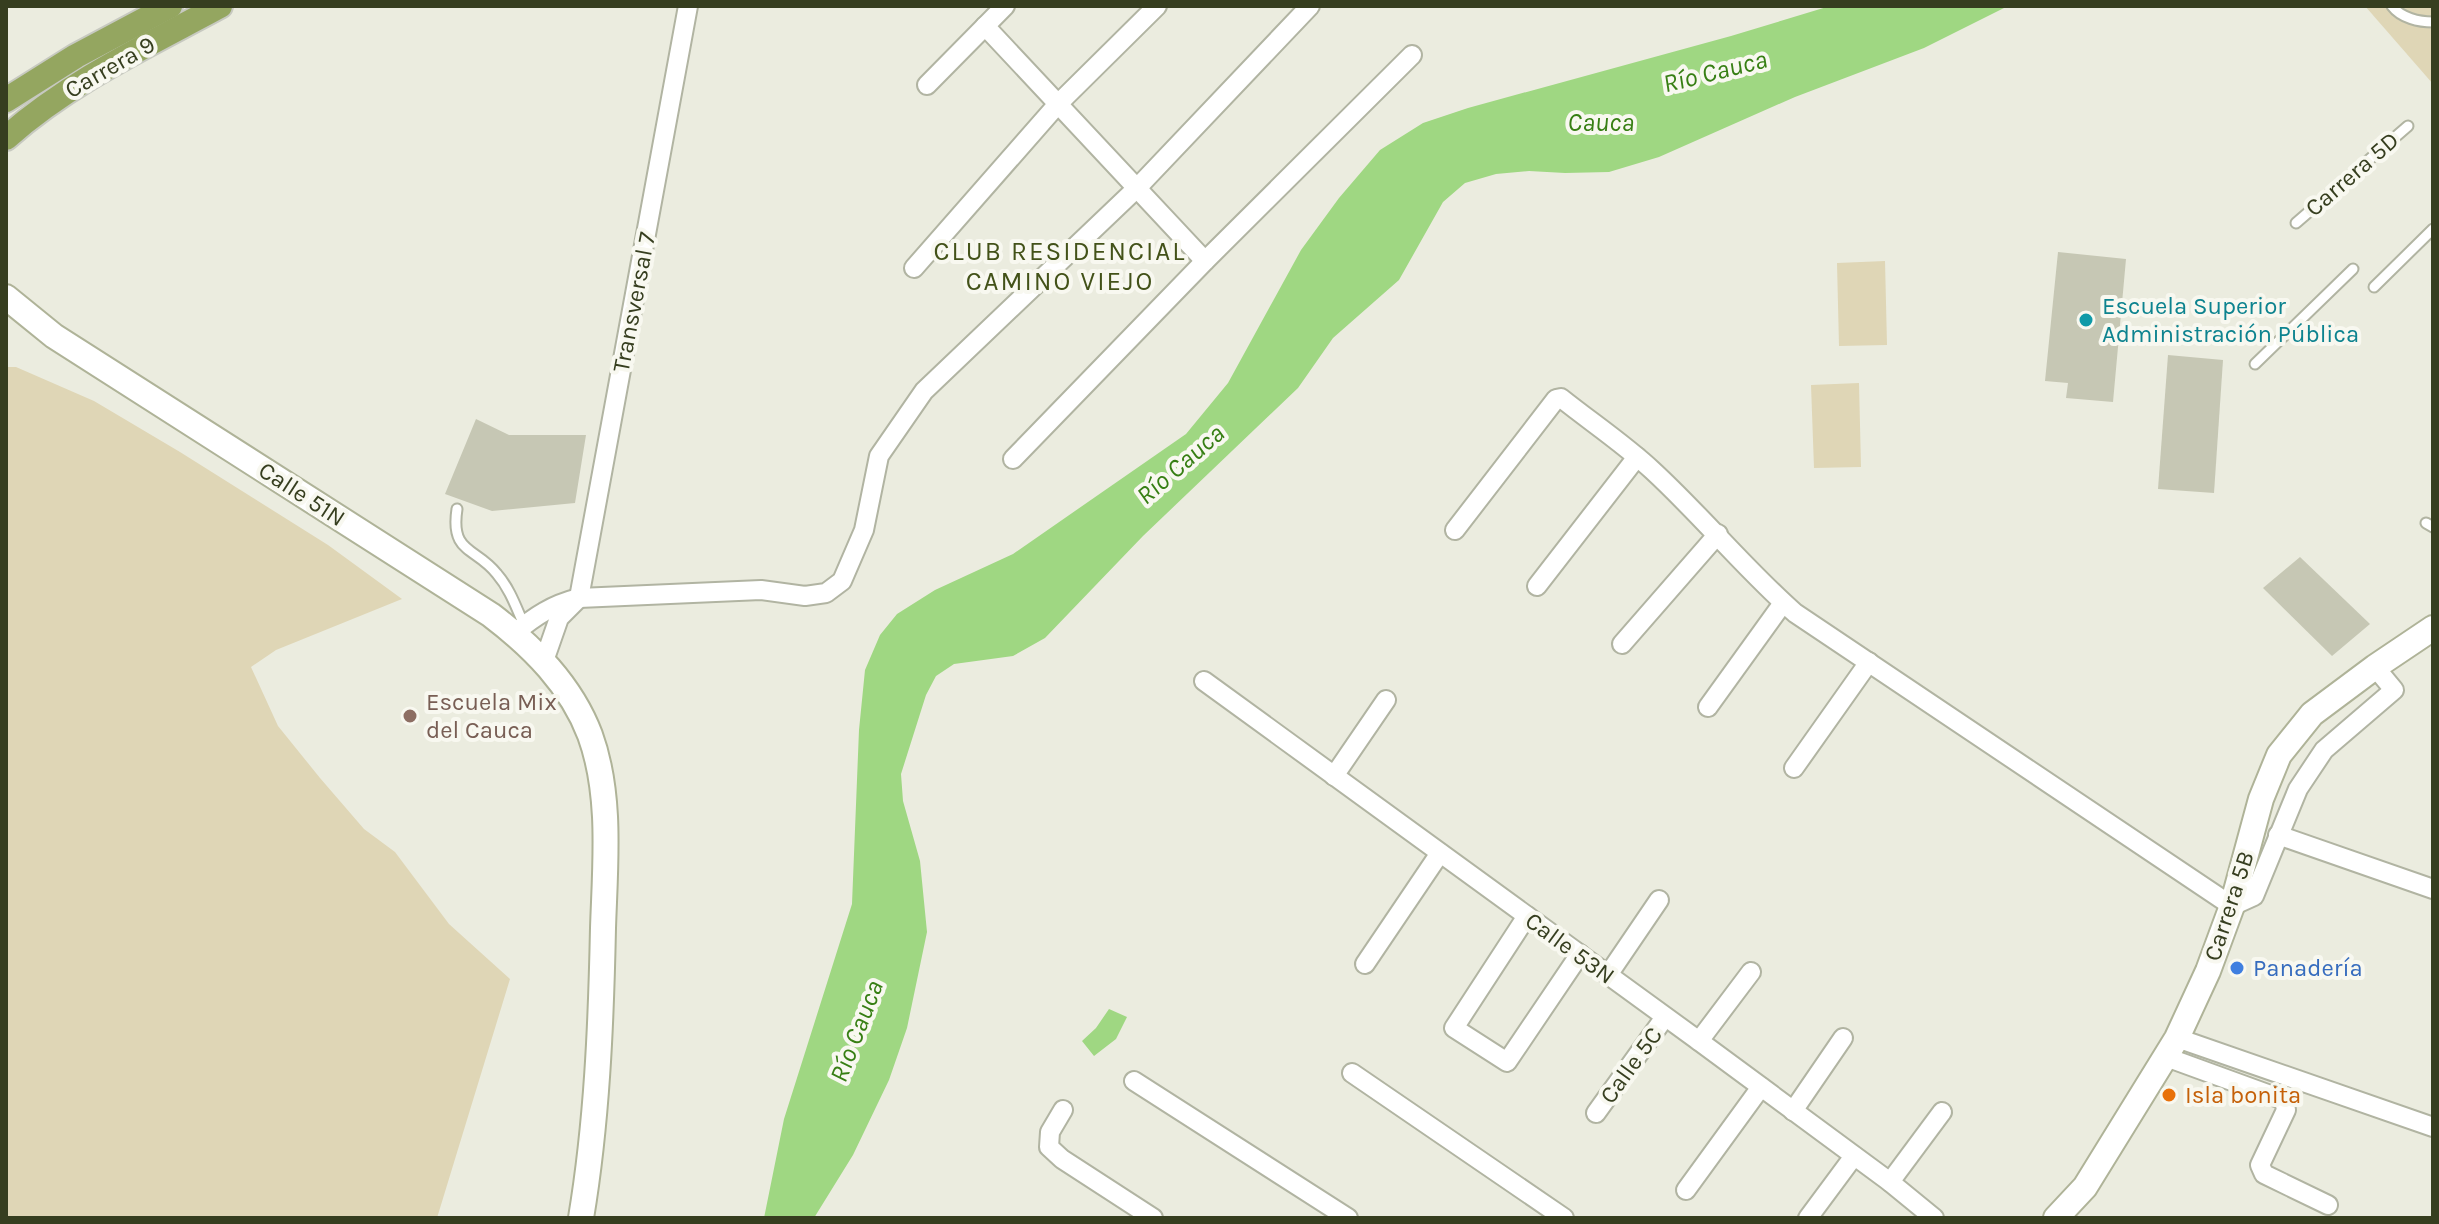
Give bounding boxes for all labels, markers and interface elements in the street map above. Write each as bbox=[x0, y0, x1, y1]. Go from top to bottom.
street label: Carrera 9 bbox=[60, 30, 160, 104]
water label: Río Cauca bbox=[1660, 44, 1771, 99]
water label: Cauca bbox=[1568, 107, 1634, 138]
street label: Carrera 5D bbox=[2300, 126, 2404, 222]
street label: Transversal 7 bbox=[607, 230, 661, 374]
district label: CLUB RESIDENCIAL CAMINO VIEJO bbox=[934, 236, 1186, 297]
place label: Escuela Superior Administración Pública bbox=[2102, 292, 2359, 348]
marker: Escuela Superior Administración Pública bbox=[2077, 311, 2095, 329]
water label: Río Cauca bbox=[1130, 418, 1231, 511]
street label: Calle 51N bbox=[254, 456, 350, 532]
place label: Escuela Mix del Cauca bbox=[426, 688, 557, 744]
marker: Escuela Mix del Cauca bbox=[401, 707, 419, 725]
street label: Carrera 5B bbox=[2198, 848, 2260, 964]
street label: Calle 53N bbox=[1520, 906, 1620, 990]
place label: Panadería bbox=[2253, 954, 2363, 982]
marker: Panadería bbox=[2228, 959, 2246, 977]
water label: Río Cauca bbox=[823, 976, 890, 1086]
street label: Calle 5C bbox=[1594, 1021, 1668, 1109]
place label: Isla bonita bbox=[2185, 1081, 2301, 1109]
marker: Isla bonita bbox=[2160, 1086, 2178, 1104]

